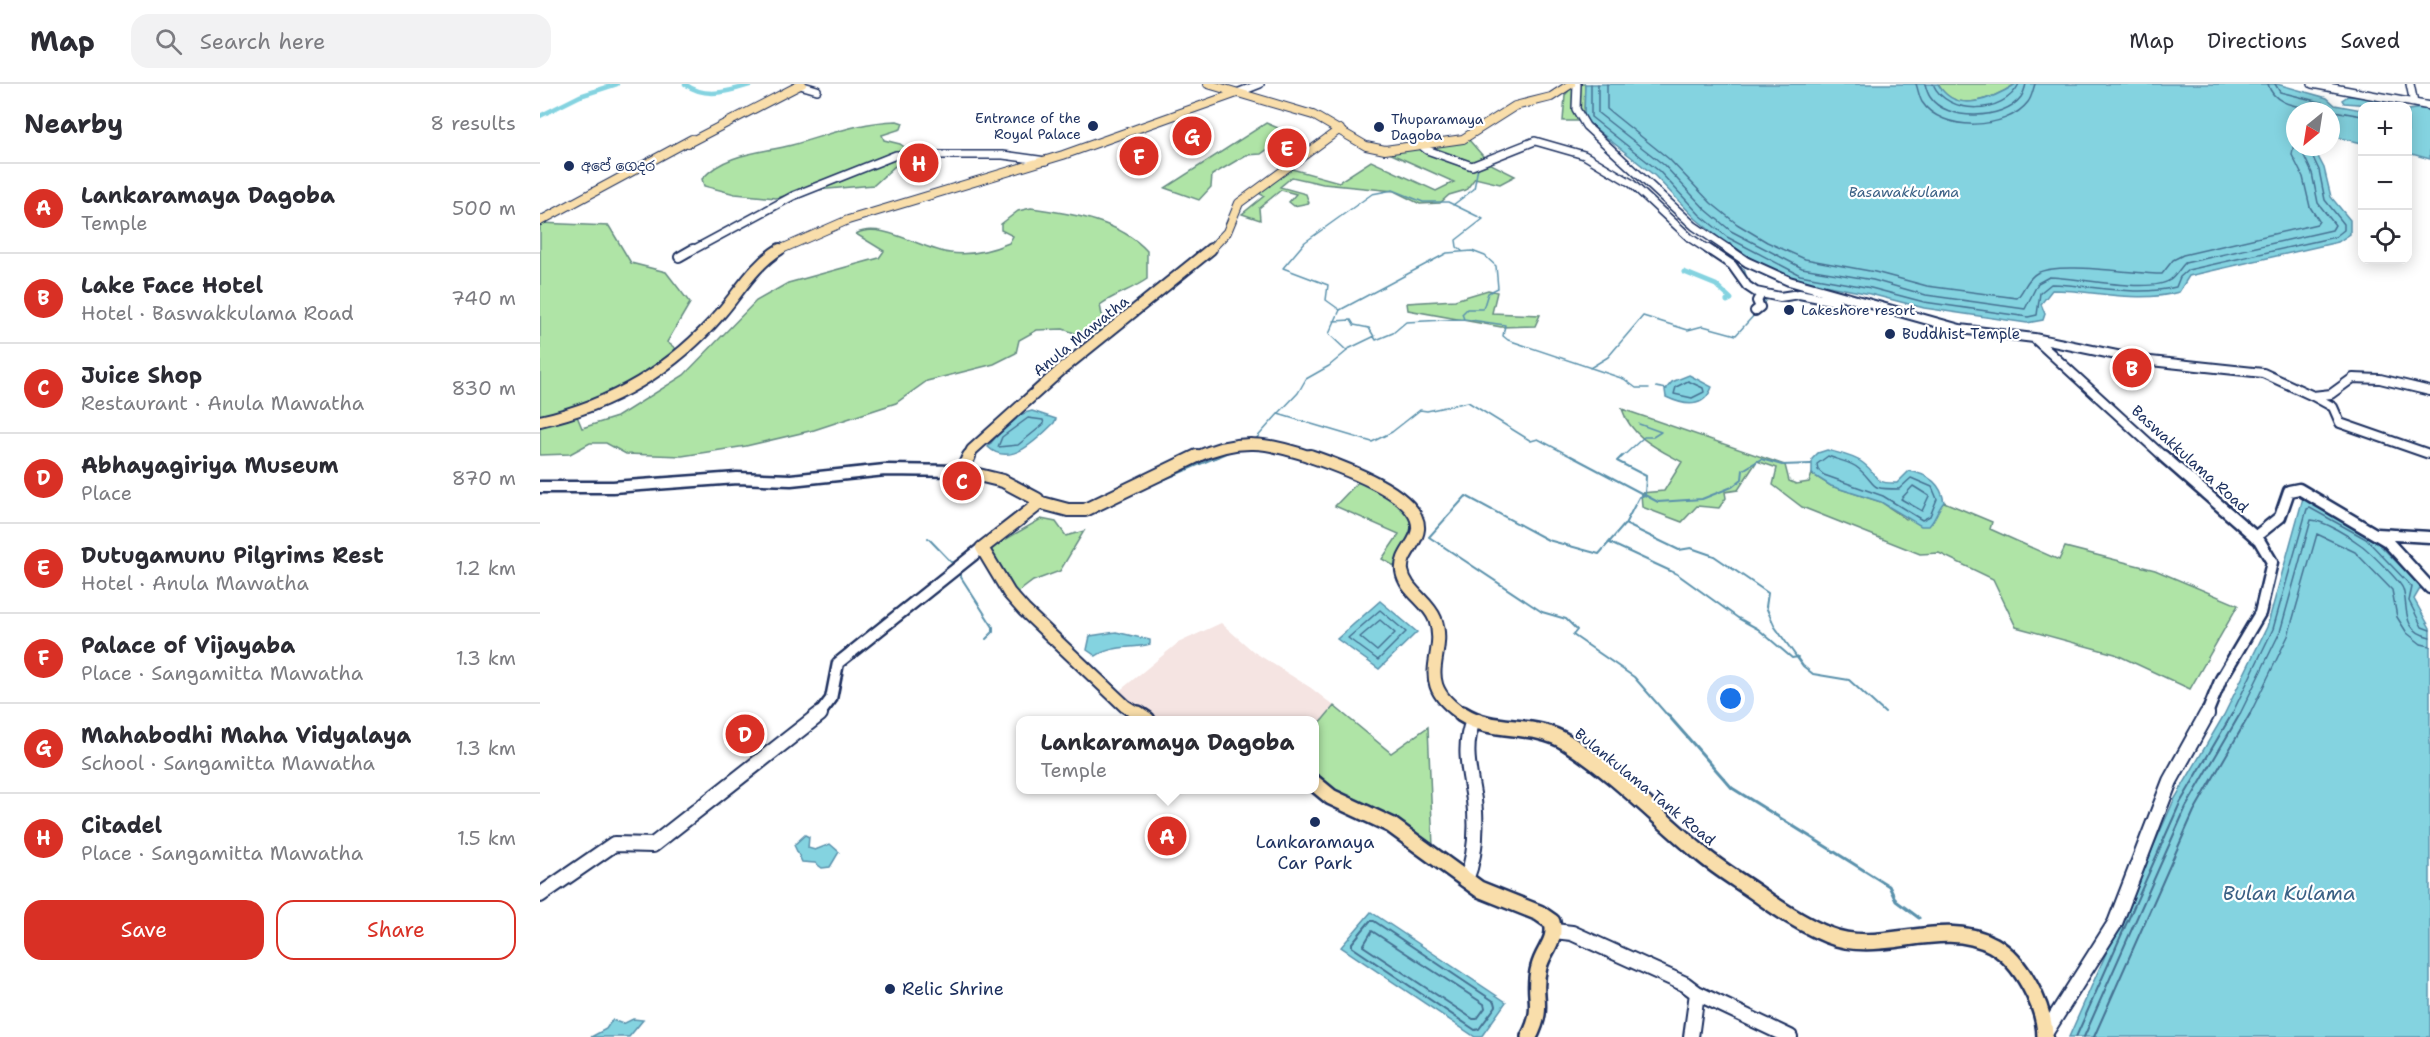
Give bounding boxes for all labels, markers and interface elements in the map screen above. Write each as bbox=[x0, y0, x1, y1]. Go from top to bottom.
search box bbox=[131, 14, 551, 68]
text: Map bbox=[30, 22, 95, 60]
icon: search bbox=[152, 25, 185, 58]
text: Search here bbox=[200, 27, 325, 56]
text: Map bbox=[2129, 27, 2174, 55]
text: Directions bbox=[2207, 27, 2307, 55]
text: Saved bbox=[2340, 27, 2400, 55]
north arrow bbox=[2286, 102, 2340, 156]
map controls bbox=[2358, 102, 2412, 264]
button: + bbox=[2358, 102, 2412, 156]
text: Nearby bbox=[24, 106, 123, 141]
place label: Entrance of the Royal Palace bbox=[975, 109, 1081, 143]
text: 8 results bbox=[430, 110, 516, 136]
place label: Thuparamaya Dagoba bbox=[1391, 110, 1484, 144]
pin: G bbox=[1172, 113, 1212, 158]
marker: Entrance of the Royal Palace bbox=[1086, 119, 1100, 133]
marker: Thuparamaya Dagoba bbox=[1372, 120, 1386, 134]
pin: E bbox=[1268, 126, 1306, 170]
pin: F bbox=[1120, 134, 1158, 178]
pin: H bbox=[900, 140, 938, 185]
button: − bbox=[2358, 156, 2412, 210]
place label: අපේ ගෙදර bbox=[581, 157, 655, 175]
marker: අපේ ගෙදර bbox=[562, 159, 576, 173]
text: Lankaramaya Dagoba bbox=[81, 181, 335, 210]
water label: Basawakkulama bbox=[1849, 183, 1959, 201]
text: A bbox=[36, 195, 51, 221]
text: 500 m bbox=[452, 195, 516, 221]
text: Temple bbox=[81, 210, 148, 236]
button: locate bbox=[2358, 210, 2412, 264]
text: Lake Face Hotel bbox=[81, 271, 263, 300]
text: B bbox=[37, 285, 50, 311]
text: 740 m bbox=[451, 285, 516, 311]
street label: Anula Mawatha bbox=[1029, 291, 1134, 381]
text: Hotel · Baswakkulama Road bbox=[81, 300, 354, 326]
place label: Lakeshore resort bbox=[1801, 301, 1915, 319]
marker: Lakeshore resort bbox=[1782, 303, 1796, 317]
place label: Buddhist Temple bbox=[1902, 324, 2020, 344]
marker: Buddhist Temple bbox=[1883, 327, 1897, 341]
pin: B bbox=[2112, 346, 2152, 390]
text: Juice Shop bbox=[81, 361, 202, 390]
text: C bbox=[37, 375, 50, 401]
text: 830 m bbox=[451, 375, 516, 401]
text: Restaurant · Anula Mawatha bbox=[81, 390, 364, 416]
street label: Baswakkulama Road bbox=[2127, 401, 2253, 517]
text: Abhayagiriya Museum bbox=[81, 451, 339, 480]
pin: C bbox=[942, 458, 982, 504]
text: D bbox=[36, 465, 51, 491]
text: 870 m bbox=[452, 465, 516, 491]
text: Place bbox=[81, 480, 132, 506]
text: Dutugamunu Pilgrims Rest bbox=[81, 541, 384, 570]
text: E bbox=[37, 555, 50, 581]
text: 1.2 km bbox=[456, 555, 516, 581]
text: Hotel · Anula Mawatha bbox=[81, 570, 309, 596]
text: Palace of Vijayaba bbox=[81, 631, 295, 660]
text: F bbox=[38, 645, 49, 671]
text: 1.3 km bbox=[456, 645, 516, 671]
text: Place · Sangamitta Mawatha bbox=[81, 660, 363, 686]
your location bbox=[1716, 684, 1745, 713]
pin: D bbox=[726, 712, 764, 756]
popup bbox=[1016, 716, 1319, 794]
text: Mahabodhi Maha Vidyalaya bbox=[81, 721, 411, 750]
street label: Bulankulama Tank Road bbox=[1570, 724, 1720, 850]
text: Lankaramaya Dagoba bbox=[1041, 728, 1295, 757]
text: G bbox=[35, 735, 52, 761]
text: 1.3 km bbox=[456, 735, 516, 761]
text: School · Sangamitta Mawatha bbox=[81, 750, 375, 776]
text: Temple bbox=[1041, 757, 1107, 783]
text: Citadel bbox=[81, 811, 162, 840]
pin: A bbox=[1148, 814, 1186, 858]
marker: Lankaramaya Car Park bbox=[1308, 815, 1322, 829]
text: H bbox=[36, 825, 51, 851]
text: 1.5 km bbox=[457, 825, 516, 851]
place label: Lankaramaya Car Park bbox=[1256, 830, 1374, 875]
text: Place · Sangamitta Mawatha bbox=[81, 840, 363, 866]
water label: Bulan Kulama bbox=[2222, 880, 2356, 906]
button: Save bbox=[24, 900, 264, 960]
button: Share bbox=[276, 900, 516, 960]
place label: Relic Shrine bbox=[902, 977, 1004, 1001]
marker: Relic Shrine bbox=[883, 982, 897, 996]

